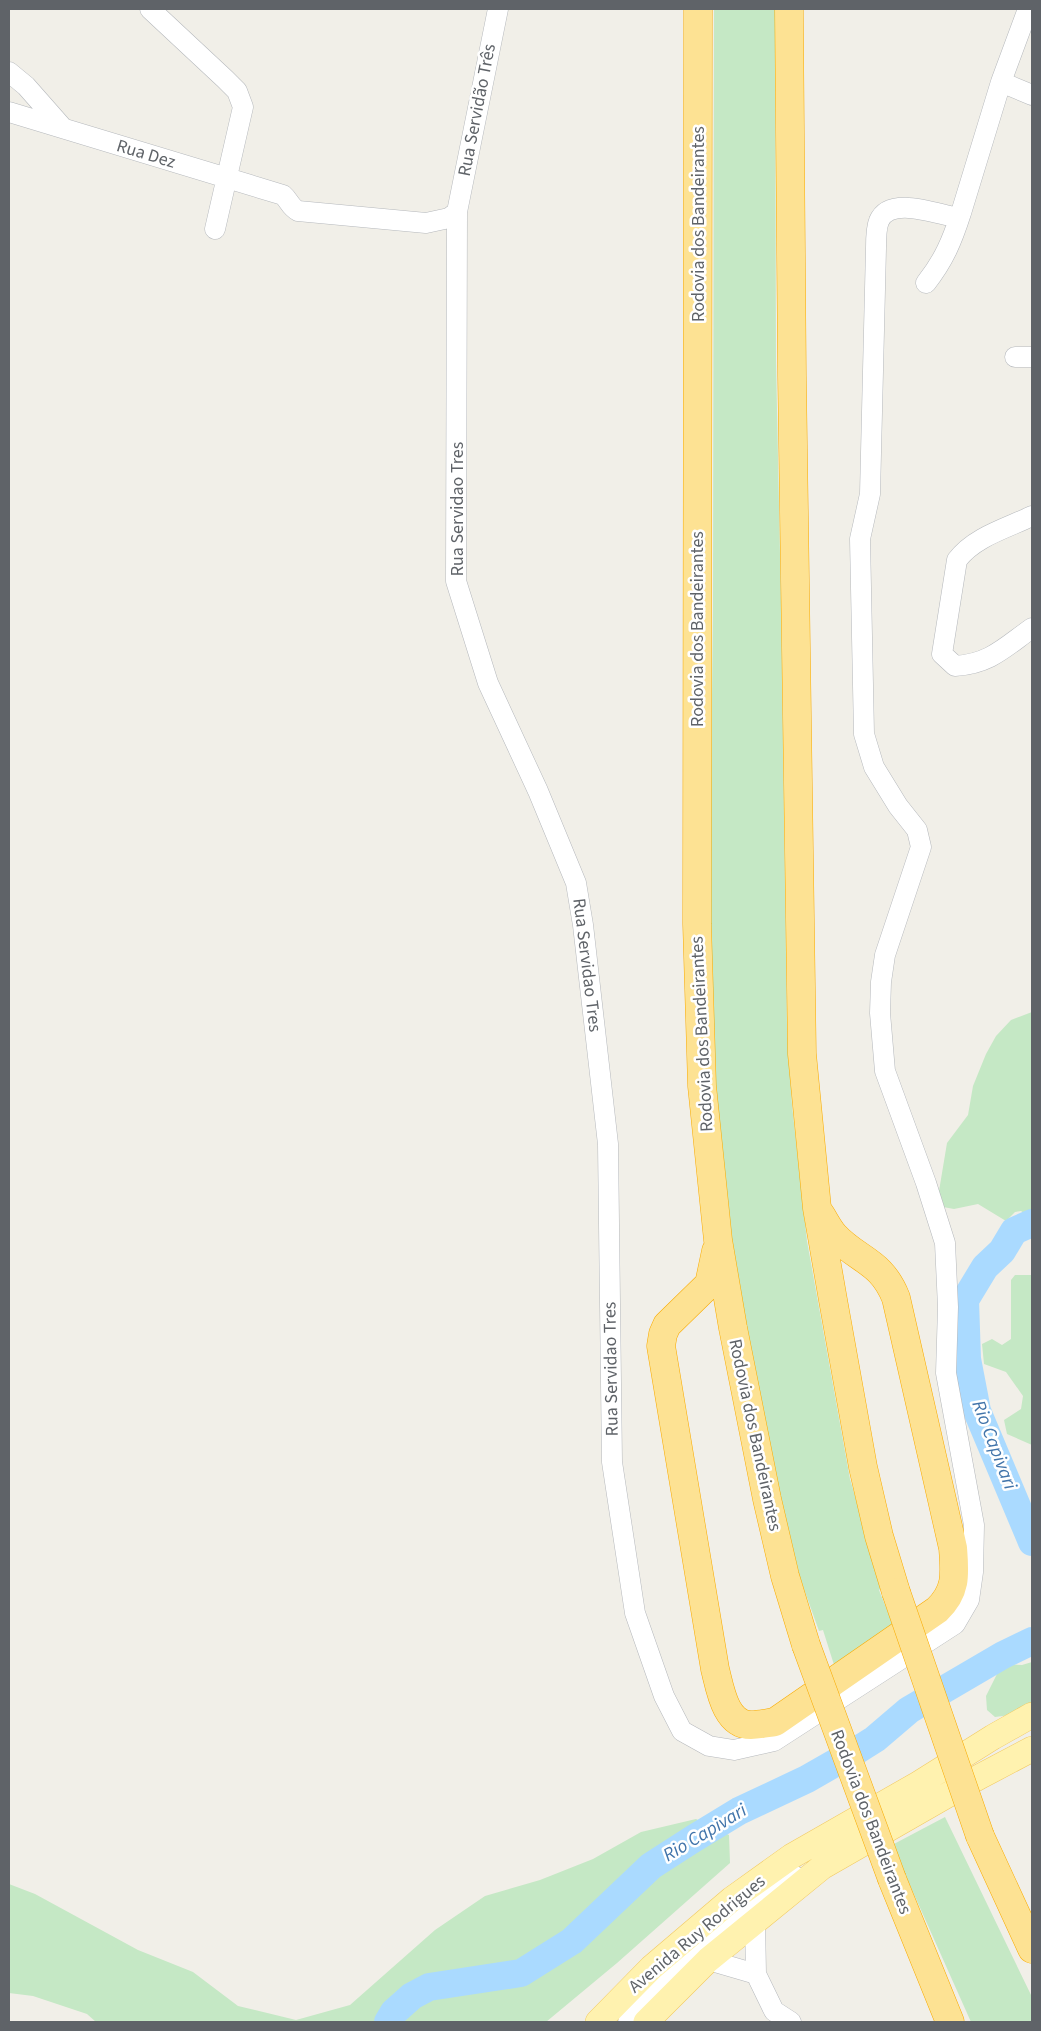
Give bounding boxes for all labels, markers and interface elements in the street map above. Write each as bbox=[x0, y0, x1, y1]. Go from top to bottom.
street label: Rua Servidão Três bbox=[452, 42, 502, 178]
street label: Rodovia dos Bandeirantes bbox=[686, 126, 711, 322]
street label: Rua Dez bbox=[113, 133, 179, 175]
street label: Rua Servidao Tres bbox=[445, 442, 470, 576]
street label: Rodovia dos Bandeirantes bbox=[685, 531, 710, 727]
street label: Rua Servidao Tres bbox=[566, 897, 608, 1033]
street label: Rodovia dos Bandeirantes bbox=[684, 936, 720, 1132]
street label: Rua Servidao Tres bbox=[597, 1302, 625, 1436]
street label: Rodovia dos Bandeirantes bbox=[722, 1337, 788, 1533]
water label: Rio Capivari bbox=[965, 1396, 1024, 1494]
street label: Rodovia dos Bandeirantes bbox=[824, 1726, 918, 1918]
water label: Rio Capivari bbox=[658, 1797, 752, 1869]
street label: Avenida Ruy Rodrigues bbox=[623, 1869, 771, 1999]

